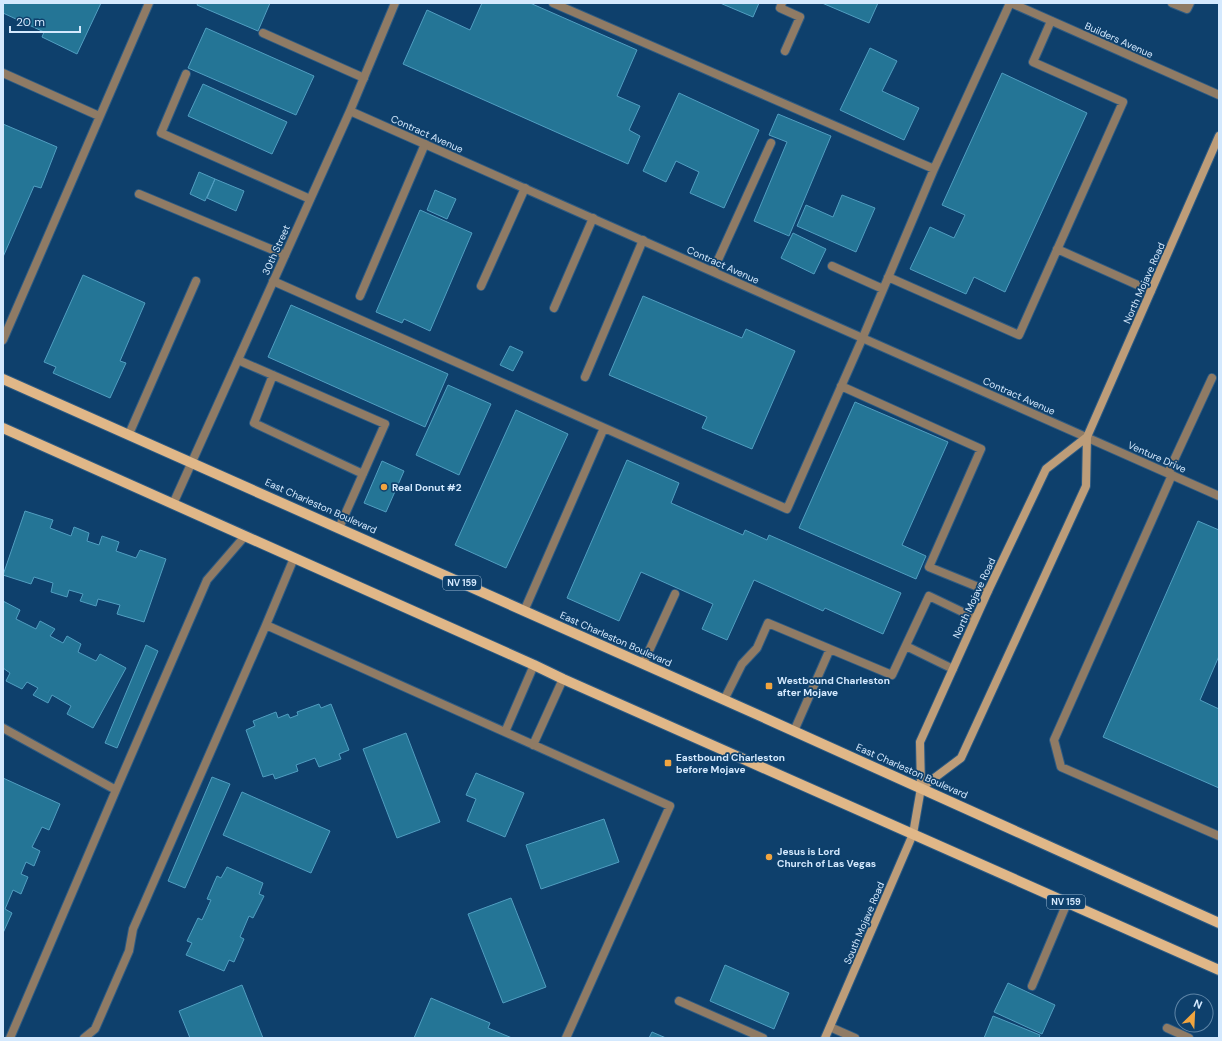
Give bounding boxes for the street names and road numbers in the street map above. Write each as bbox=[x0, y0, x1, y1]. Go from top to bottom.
street label: Builders Avenue bbox=[1083, 19, 1156, 61]
street label: Contract Avenue bbox=[389, 112, 466, 156]
street label: 30th Street bbox=[259, 223, 293, 277]
street label: North Mojave Road bbox=[1120, 240, 1168, 326]
street label: Contract Avenue bbox=[685, 243, 762, 287]
street label: Contract Avenue bbox=[981, 374, 1058, 418]
street label: Venture Drive bbox=[1126, 438, 1189, 476]
street label: East Charleston Boulevard bbox=[263, 475, 379, 537]
street label: North Mojave Road bbox=[950, 556, 998, 640]
road number: NV 159 bbox=[443, 576, 481, 590]
street label: East Charleston Boulevard bbox=[558, 608, 674, 670]
street label: East Charleston Boulevard bbox=[854, 740, 970, 802]
street label: South Mojave Road bbox=[841, 880, 887, 966]
road number: NV 159 bbox=[1047, 895, 1085, 909]

